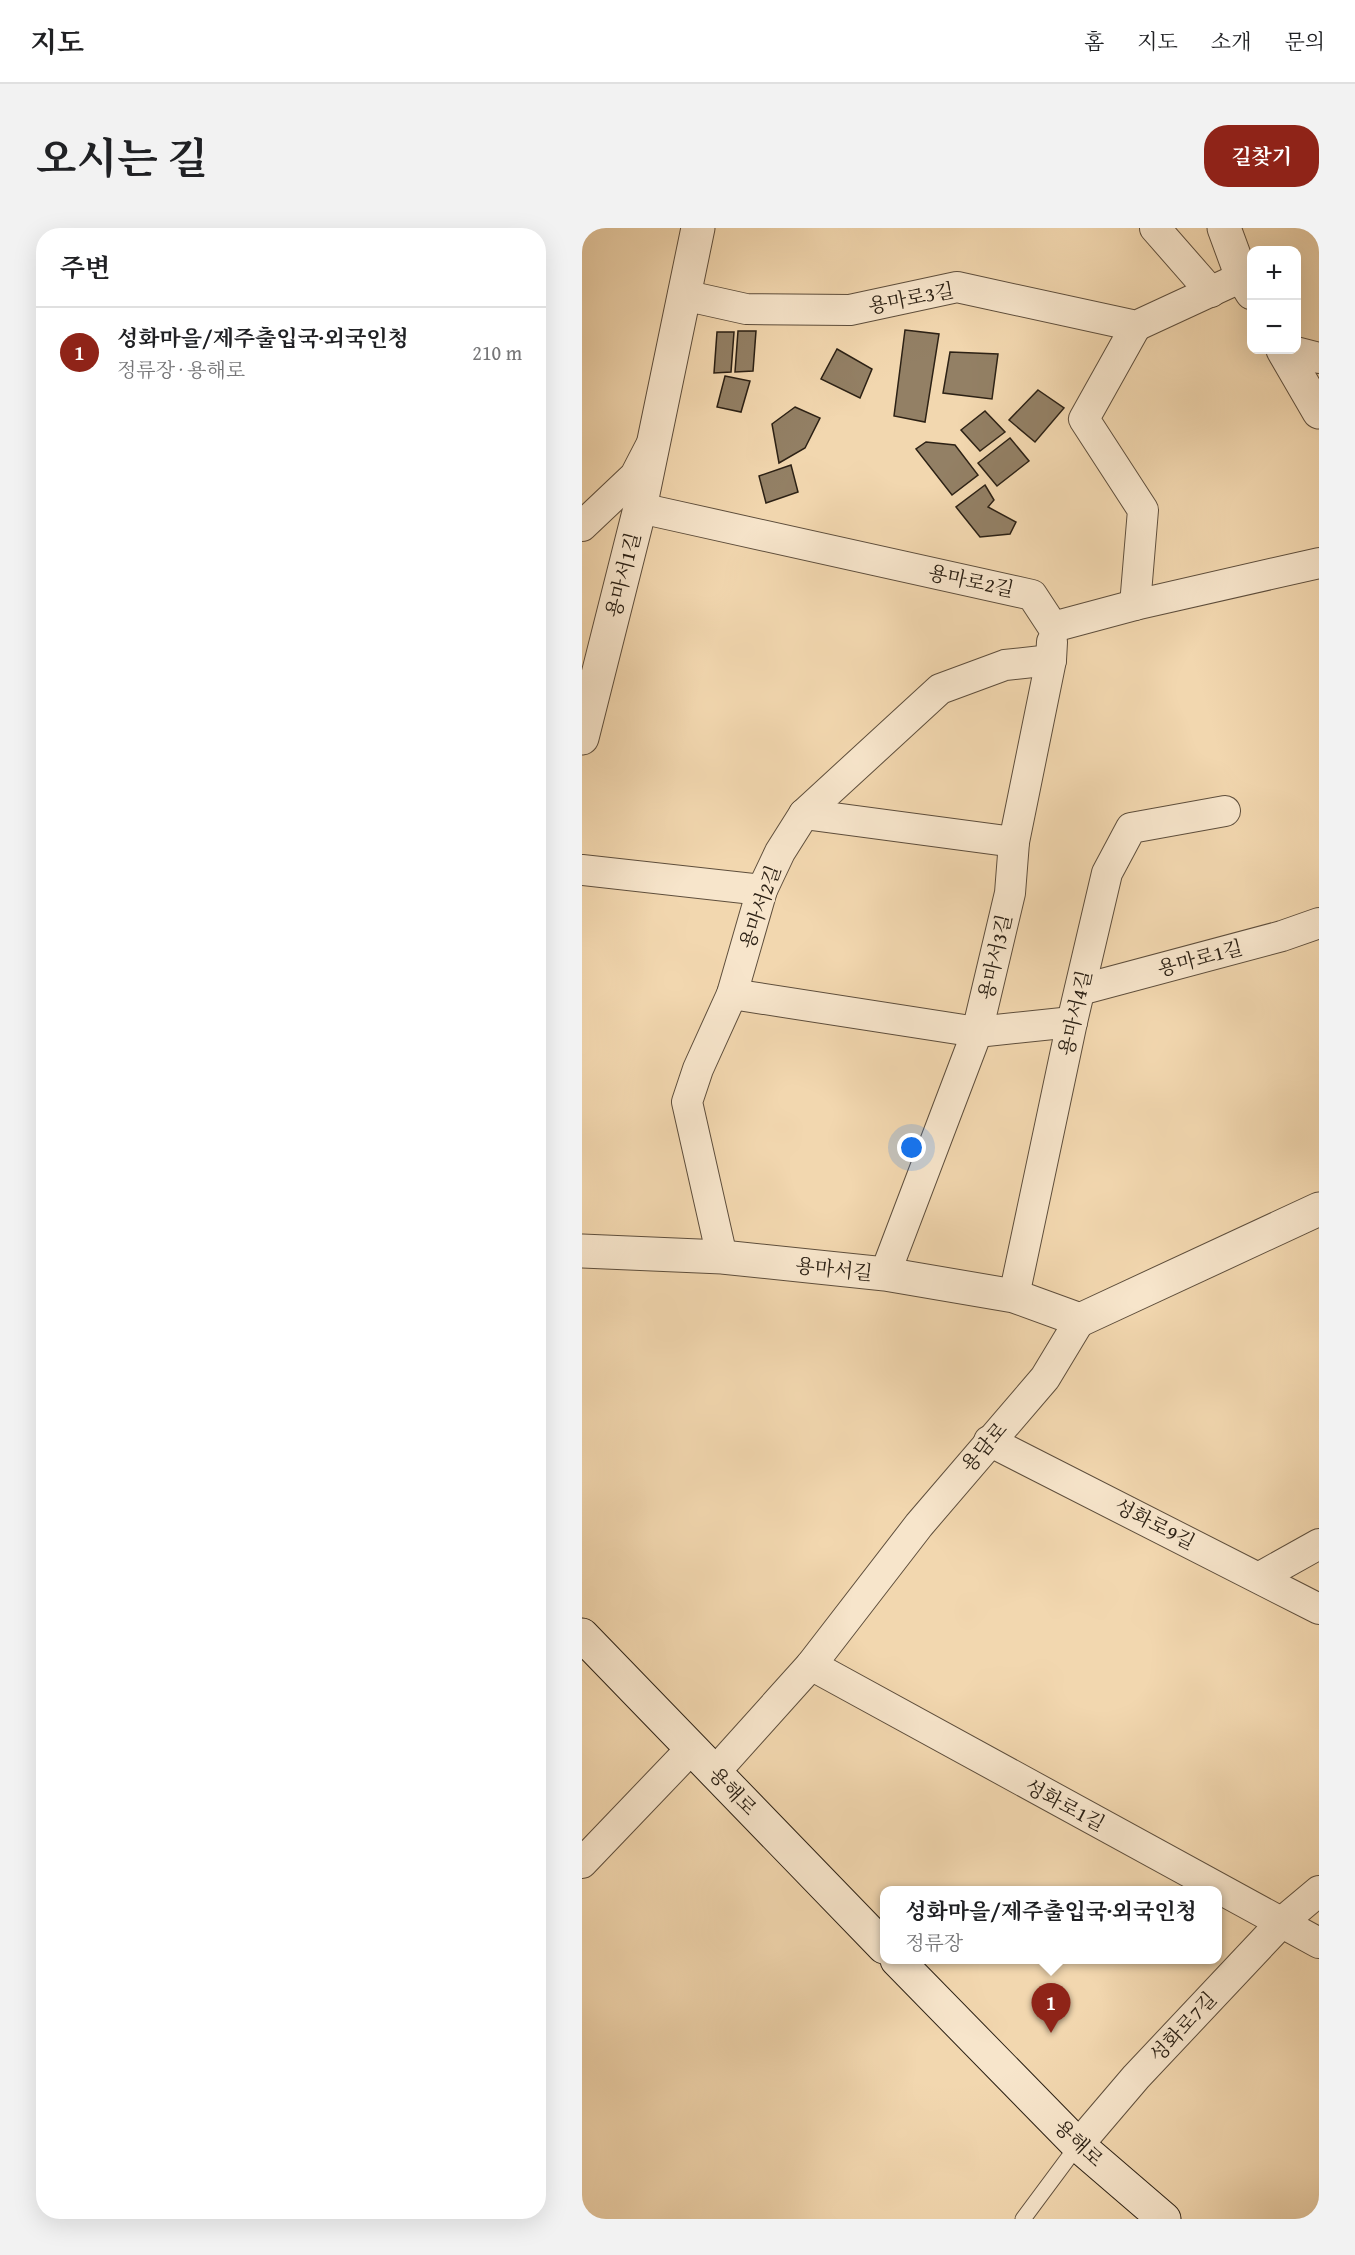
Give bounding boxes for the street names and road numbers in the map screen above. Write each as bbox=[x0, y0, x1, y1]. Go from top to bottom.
street label: 용마로3길 bbox=[865, 275, 956, 320]
street label: 용마서1길 bbox=[598, 529, 647, 621]
street label: 용마로2길 bbox=[926, 557, 1017, 604]
street label: 용마서2길 bbox=[732, 861, 787, 953]
street label: 용마서3길 bbox=[971, 911, 1018, 1002]
street label: 용마로1길 bbox=[1154, 932, 1246, 983]
street label: 용마서4길 bbox=[1051, 967, 1098, 1058]
street label: 용마서길 bbox=[794, 1250, 874, 1287]
street label: 용담로 bbox=[954, 1415, 1014, 1478]
street label: 성화로9길 bbox=[1110, 1491, 1201, 1556]
street label: 용해로 bbox=[703, 1760, 764, 1822]
street label: 성화로1길 bbox=[1020, 1771, 1110, 1838]
street label: 성화로7길 bbox=[1142, 1985, 1223, 2068]
street label: 용해로 bbox=[1048, 2112, 1110, 2173]

